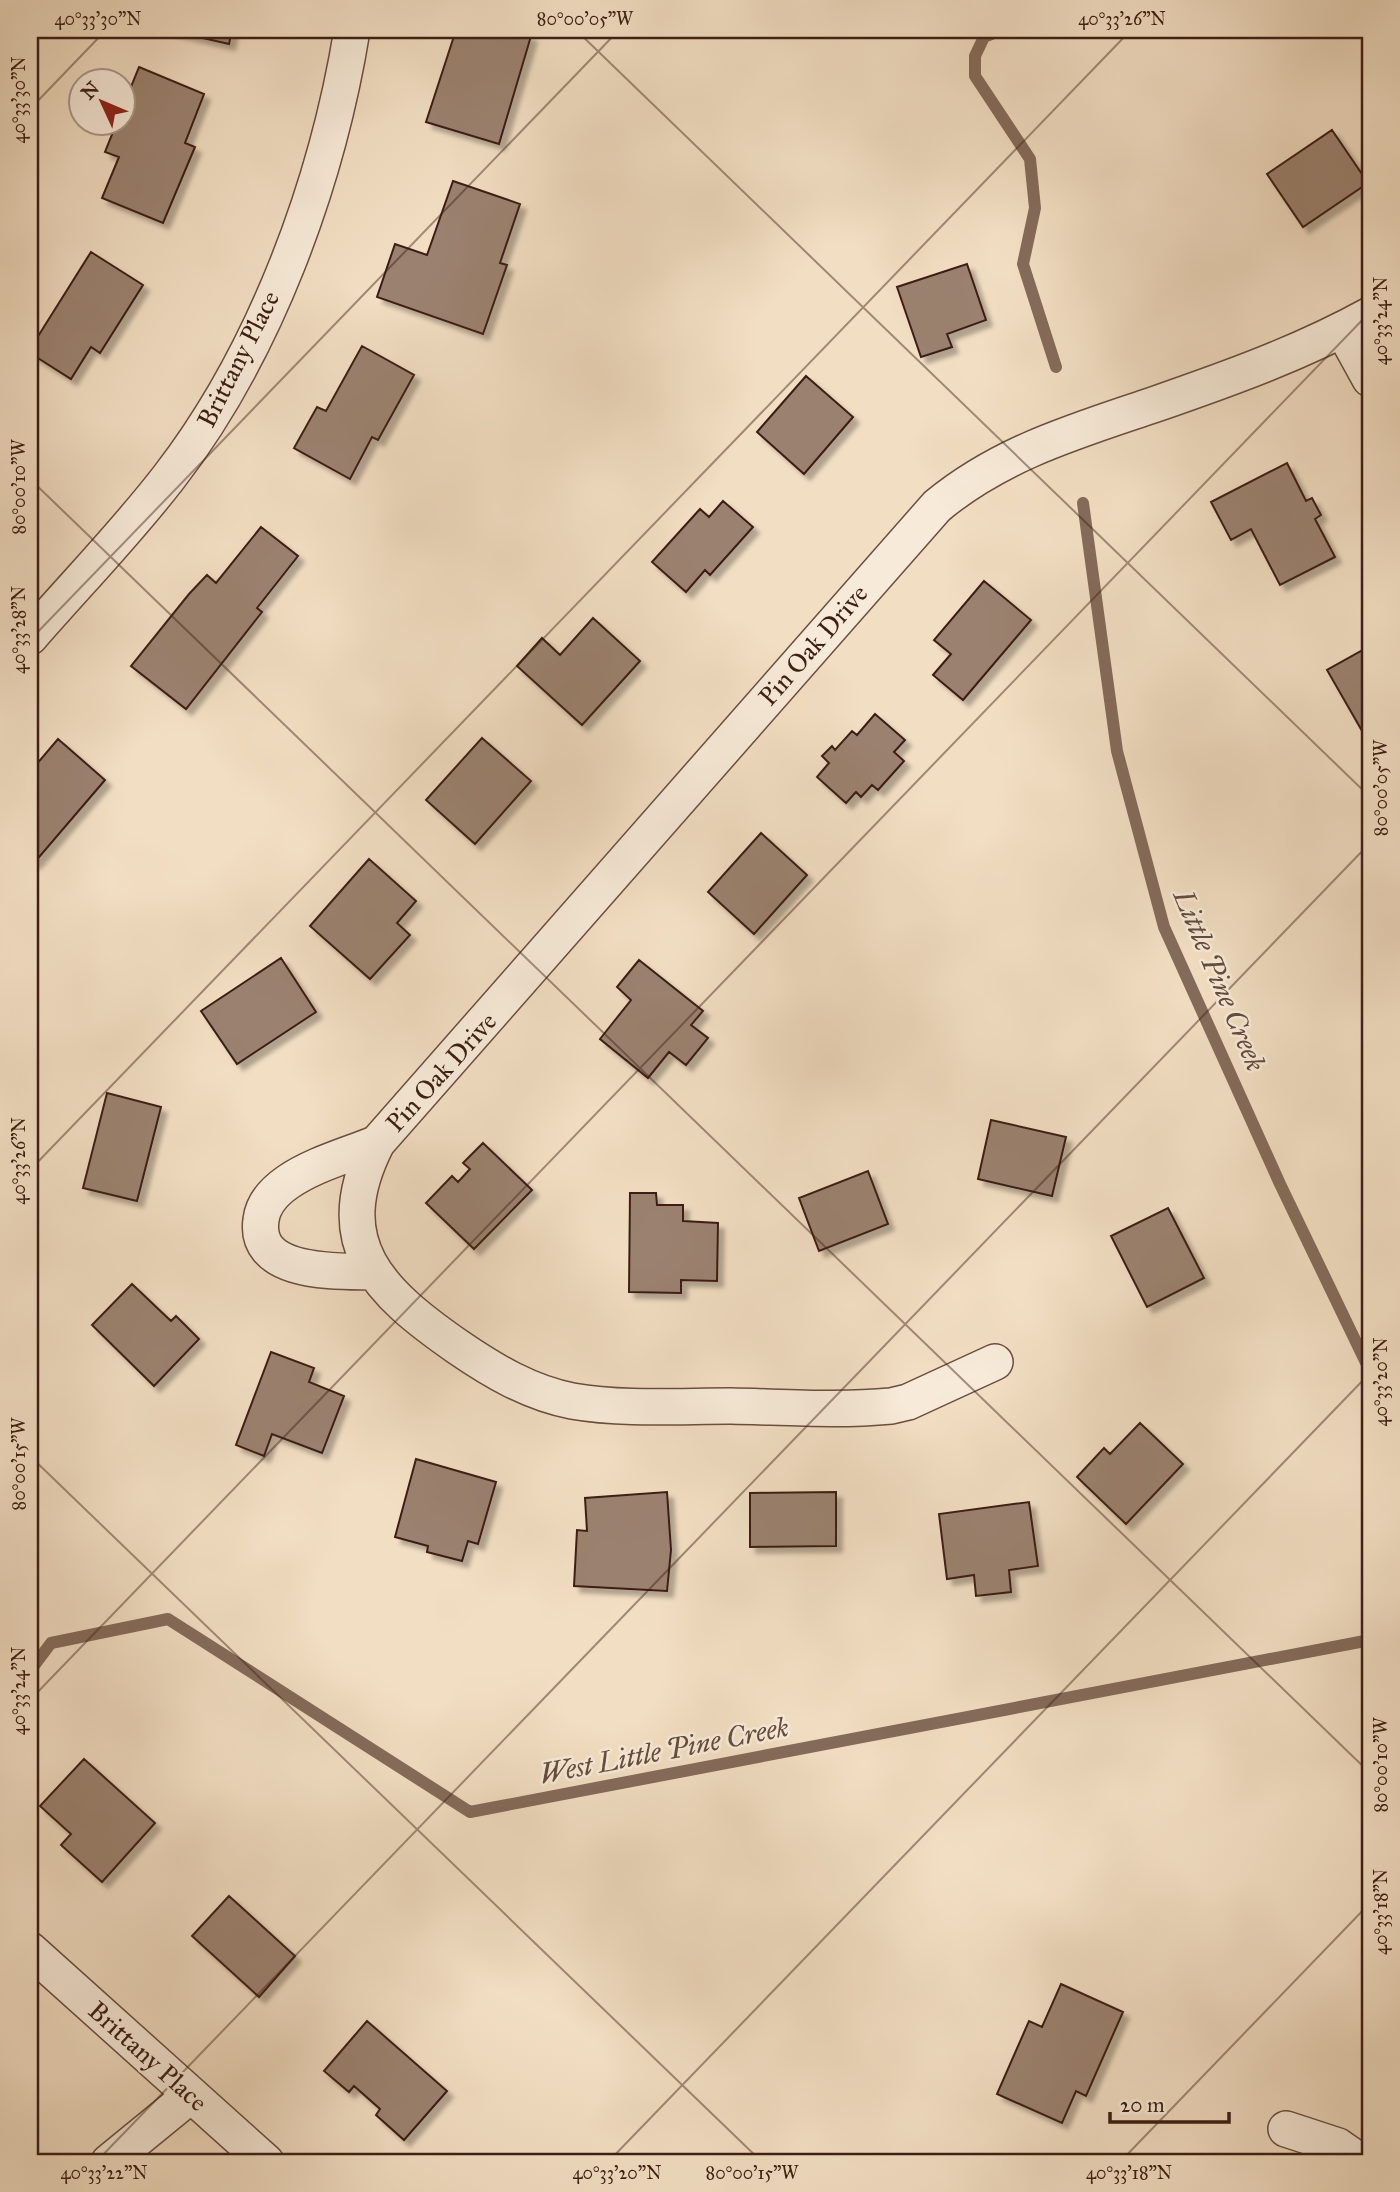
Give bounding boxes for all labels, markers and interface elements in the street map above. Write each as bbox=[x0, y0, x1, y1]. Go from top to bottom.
text: 40°33'30"N bbox=[54, 8, 142, 30]
text: 80°00'05"W bbox=[537, 8, 634, 30]
text: 40°33'26"N bbox=[1078, 8, 1166, 30]
text: 40°33'30"N bbox=[8, 56, 30, 144]
north arrow bbox=[66, 66, 136, 136]
text: N bbox=[76, 77, 104, 104]
text: 40°33'24"N bbox=[1370, 277, 1392, 365]
street label: Brittany Place bbox=[190, 285, 286, 433]
text: 80°00'10"W bbox=[8, 439, 30, 534]
street label: Pin Oak Drive bbox=[752, 578, 874, 712]
text: 40°33'28"N bbox=[8, 586, 30, 674]
text: 80°00'05"W bbox=[1370, 739, 1392, 836]
water label: Little Pine Creek bbox=[1165, 882, 1274, 1077]
street label: Pin Oak Drive bbox=[379, 1005, 503, 1139]
text: 40°33'26"N bbox=[8, 1117, 30, 1205]
text: 40°33'20"N bbox=[1370, 1338, 1392, 1426]
text: 80°00'15"W bbox=[8, 1417, 30, 1510]
text: 40°33'24"N bbox=[8, 1647, 30, 1735]
water label: West Little Pine Creek bbox=[537, 1709, 792, 1792]
text: 80°00'10"W bbox=[1370, 1717, 1392, 1812]
text: 40°33'18"N bbox=[1370, 1869, 1392, 1955]
street label: Brittany Place bbox=[82, 1994, 214, 2118]
scale bar bbox=[1110, 2080, 1228, 2124]
text: 20 m bbox=[1120, 2092, 1165, 2118]
text: 40°33'22"N bbox=[60, 2162, 148, 2184]
text: 40°33'20"N bbox=[573, 2162, 661, 2184]
text: 80°00'15"W bbox=[706, 2162, 799, 2184]
text: 40°33'18"N bbox=[1086, 2162, 1172, 2184]

